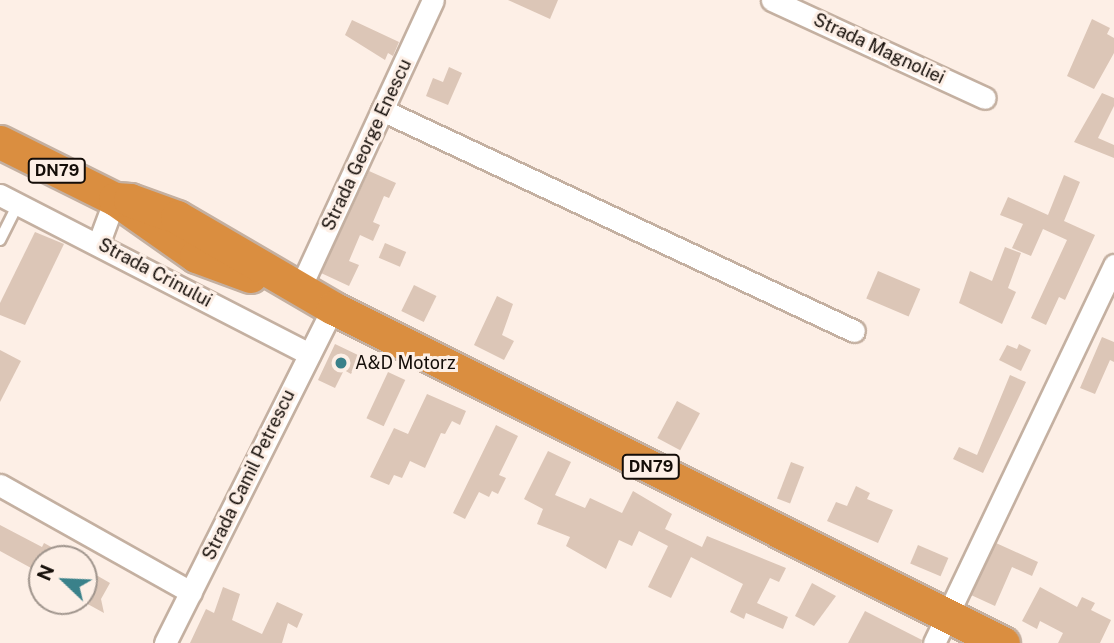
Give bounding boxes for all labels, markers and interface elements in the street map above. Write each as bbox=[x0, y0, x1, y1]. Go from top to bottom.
street label: Strada Magnoliei bbox=[810, 9, 948, 89]
street label: Strada George Enescu bbox=[318, 56, 416, 234]
road number: DN79 bbox=[27, 158, 87, 183]
street label: Strada Crinului bbox=[94, 234, 216, 312]
place label: A&D Motorz bbox=[355, 352, 456, 374]
marker: A&D Motorz bbox=[333, 355, 349, 371]
street label: Strada Camil Petrescu bbox=[198, 386, 300, 564]
road number: DN79 bbox=[621, 454, 681, 480]
north arrow bbox=[28, 545, 98, 615]
text: N bbox=[32, 561, 59, 584]

